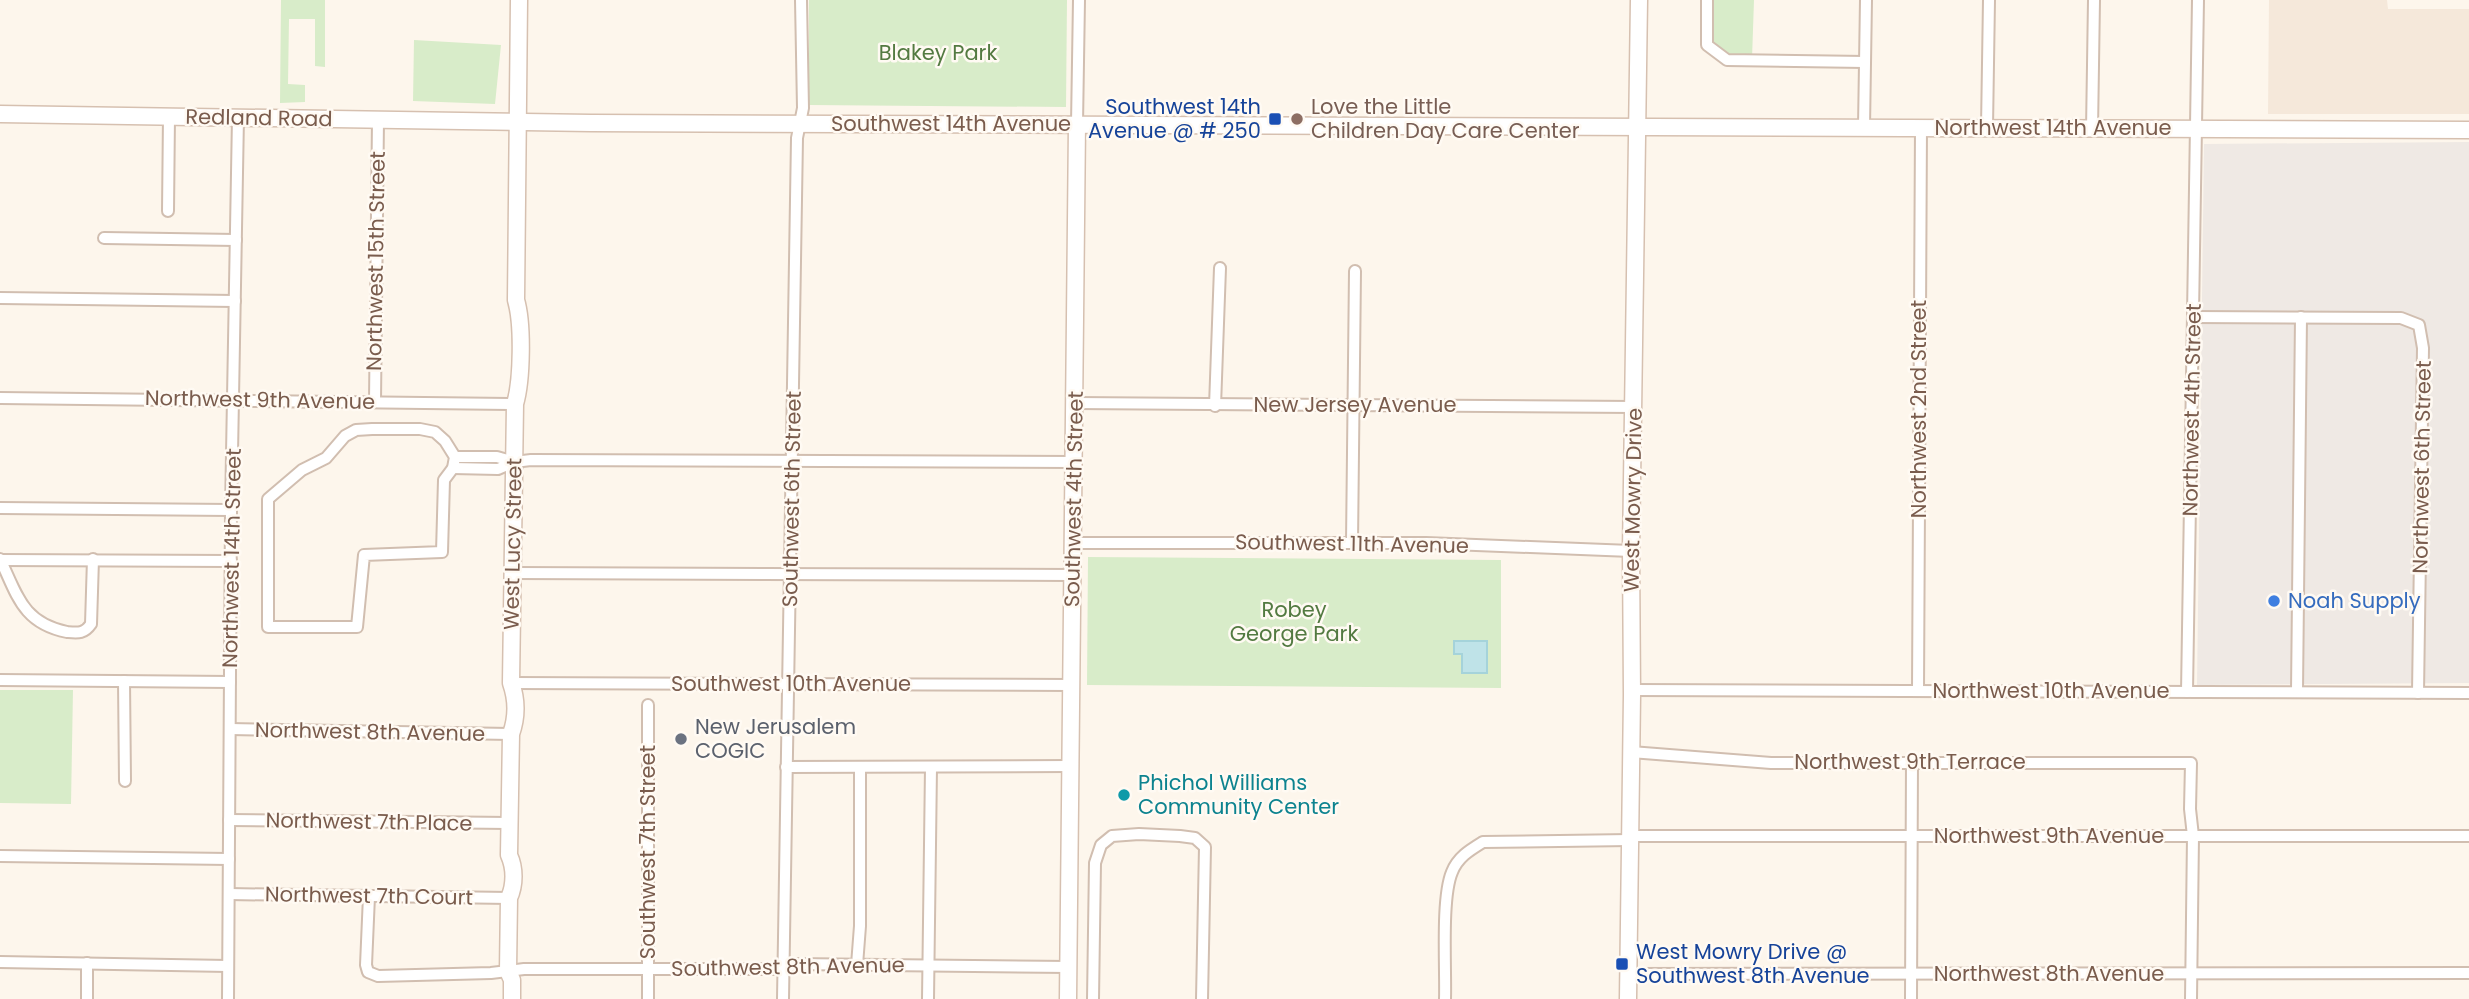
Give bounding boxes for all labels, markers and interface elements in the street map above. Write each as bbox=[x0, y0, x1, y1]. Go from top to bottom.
park label: Blakey Park bbox=[879, 38, 997, 67]
place label: Southwest 14th Avenue @ # 250 bbox=[1088, 92, 1261, 145]
place label: Love the Little Children Day Care Center bbox=[1311, 92, 1580, 145]
street label: Redland Road bbox=[185, 102, 333, 133]
street label: Southwest 14th Avenue bbox=[831, 109, 1071, 138]
marker: Southwest 14th Avenue @ # 250 bbox=[1267, 111, 1283, 127]
marker: Love the Little Children Day Care Center bbox=[1289, 111, 1305, 127]
street label: Northwest 14th Avenue bbox=[1934, 113, 2172, 142]
street label: Northwest 15th Street bbox=[359, 151, 392, 371]
street label: Northwest 2nd Street bbox=[1904, 300, 1933, 518]
street label: Northwest 4th Street bbox=[2175, 303, 2208, 517]
street label: Northwest 6th Street bbox=[2405, 360, 2438, 574]
street label: Northwest 9th Avenue bbox=[145, 383, 375, 416]
street label: New Jersey Avenue bbox=[1254, 390, 1456, 419]
street label: Southwest 6th Street bbox=[775, 391, 808, 607]
street label: Southwest 4th Street bbox=[1057, 391, 1090, 607]
street label: West Mowry Drive bbox=[1616, 408, 1649, 592]
street label: Northwest 14th Street bbox=[215, 448, 248, 668]
street label: West Lucy Street bbox=[497, 458, 528, 630]
street label: Southwest 11th Avenue bbox=[1235, 527, 1469, 560]
place label: Noah Supply bbox=[2288, 586, 2421, 615]
marker: Noah Supply bbox=[2266, 593, 2282, 609]
park label: Robey George Park bbox=[1230, 595, 1358, 648]
street label: Southwest 10th Avenue bbox=[671, 669, 911, 698]
street label: Northwest 10th Avenue bbox=[1932, 676, 2170, 705]
place label: New Jerusalem COGIC bbox=[695, 712, 856, 765]
street label: Northwest 8th Avenue bbox=[255, 715, 485, 748]
marker: New Jerusalem COGIC bbox=[673, 731, 689, 747]
street label: Southwest 7th Street bbox=[633, 745, 662, 959]
street label: Northwest 9th Terrace bbox=[1794, 747, 2026, 776]
place label: Phichol Williams Community Center bbox=[1138, 768, 1339, 821]
marker: Phichol Williams Community Center bbox=[1116, 787, 1132, 803]
street label: Northwest 7th Place bbox=[265, 805, 473, 838]
street label: Northwest 9th Avenue bbox=[1934, 821, 2164, 850]
street label: Northwest 7th Court bbox=[265, 879, 473, 912]
place label: West Mowry Drive @ Southwest 8th Avenue bbox=[1636, 937, 1870, 990]
street label: Southwest 8th Avenue bbox=[671, 950, 905, 983]
marker: West Mowry Drive @ Southwest 8th Avenue bbox=[1614, 956, 1630, 972]
street label: Northwest 8th Avenue bbox=[1934, 959, 2164, 988]

